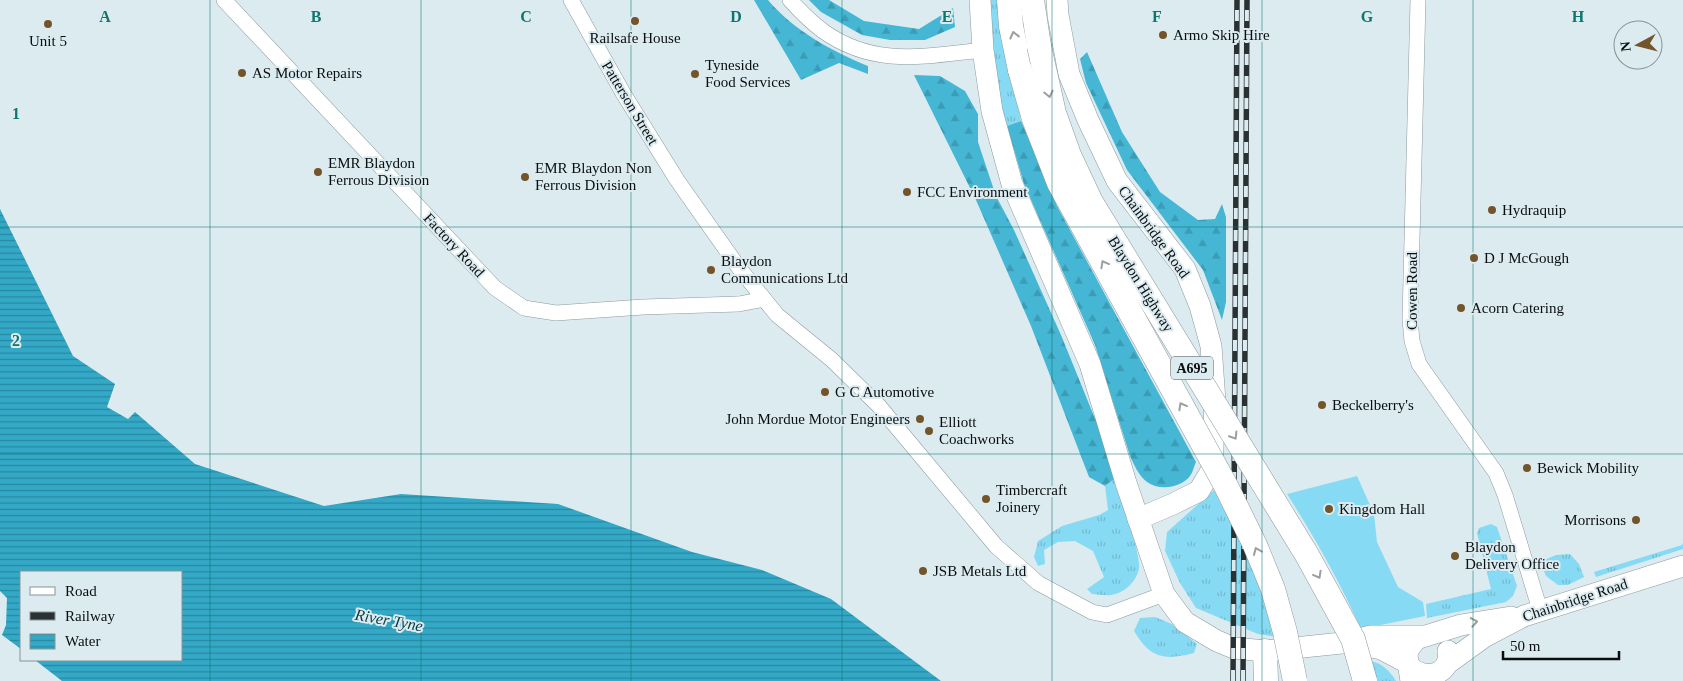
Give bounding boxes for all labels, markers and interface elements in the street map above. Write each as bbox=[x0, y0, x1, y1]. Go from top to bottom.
text: A bbox=[99, 8, 111, 25]
text: B bbox=[311, 8, 322, 25]
text: C bbox=[520, 8, 532, 25]
text: D bbox=[730, 8, 742, 25]
text: E bbox=[942, 8, 952, 25]
text: F bbox=[1152, 8, 1162, 25]
text: G bbox=[1361, 8, 1374, 25]
text: H bbox=[1572, 8, 1585, 25]
marker: Railsafe House bbox=[629, 15, 641, 27]
marker: Unit 5 bbox=[42, 18, 54, 30]
north arrow bbox=[1613, 20, 1663, 70]
place label: Armo Skip Hire bbox=[1173, 27, 1270, 43]
marker: Armo Skip Hire bbox=[1157, 29, 1169, 41]
place label: Railsafe House bbox=[589, 30, 681, 46]
one-way arrow bbox=[1009, 30, 1020, 39]
place label: Unit 5 bbox=[29, 33, 67, 49]
text: N bbox=[1618, 41, 1634, 52]
place label: Tyneside Food Services bbox=[705, 57, 791, 90]
street label: Patterson Street bbox=[599, 58, 662, 148]
place label: AS Motor Repairs bbox=[252, 65, 362, 81]
marker: AS Motor Repairs bbox=[236, 67, 248, 79]
marker: Tyneside Food Services bbox=[689, 68, 701, 80]
one-way arrow bbox=[1044, 89, 1054, 98]
text: 1 bbox=[12, 105, 20, 122]
place label: EMR Blaydon Ferrous Division bbox=[328, 155, 430, 188]
place label: EMR Blaydon Non Ferrous Division bbox=[535, 160, 652, 193]
marker: EMR Blaydon Ferrous Division bbox=[312, 166, 324, 178]
marker: EMR Blaydon Non Ferrous Division bbox=[519, 171, 531, 183]
street label: Chainbridge Road bbox=[1115, 183, 1193, 281]
place label: FCC Environment bbox=[917, 184, 1028, 200]
marker: FCC Environment bbox=[901, 186, 913, 198]
place label: Hydraquip bbox=[1502, 202, 1566, 218]
marker: Hydraquip bbox=[1486, 204, 1498, 216]
street label: Factory Road bbox=[420, 210, 488, 281]
street label: Blaydon Highway bbox=[1105, 233, 1177, 335]
place label: D J McGough bbox=[1484, 250, 1569, 266]
street label: Cowen Road bbox=[1404, 252, 1420, 330]
marker: D J McGough bbox=[1468, 252, 1480, 264]
place label: Blaydon Communications Ltd bbox=[721, 253, 849, 286]
one-way arrow bbox=[1100, 261, 1110, 270]
marker: Blaydon Communications Ltd bbox=[705, 264, 717, 276]
place label: Acorn Catering bbox=[1471, 300, 1564, 316]
marker: Acorn Catering bbox=[1455, 302, 1467, 314]
text: 2 bbox=[12, 332, 20, 349]
road number: A695 bbox=[1171, 356, 1213, 379]
place label: G C Automotive bbox=[835, 384, 935, 400]
marker: G C Automotive bbox=[819, 386, 831, 398]
place label: Beckelberry's bbox=[1332, 397, 1414, 413]
marker: Beckelberry's bbox=[1316, 399, 1328, 411]
one-way arrow bbox=[1178, 403, 1188, 412]
place label: John Mordue Motor Engineers bbox=[725, 411, 910, 427]
marker: John Mordue Motor Engineers bbox=[914, 413, 926, 425]
place label: Elliott Coachworks bbox=[939, 414, 1014, 447]
marker: Elliott Coachworks bbox=[923, 425, 935, 437]
one-way arrow bbox=[1227, 430, 1237, 439]
place label: Bewick Mobility bbox=[1537, 460, 1640, 476]
marker: Bewick Mobility bbox=[1521, 462, 1533, 474]
place label: Timbercraft Joinery bbox=[996, 482, 1068, 515]
marker: Timbercraft Joinery bbox=[980, 493, 992, 505]
place label: Kingdom Hall bbox=[1339, 501, 1425, 517]
marker: Kingdom Hall bbox=[1323, 503, 1335, 515]
place label: Morrisons bbox=[1564, 512, 1626, 528]
marker: Morrisons bbox=[1630, 514, 1642, 526]
place label: Blaydon Delivery Office bbox=[1465, 539, 1560, 572]
one-way arrow bbox=[1253, 547, 1263, 555]
marker: Blaydon Delivery Office bbox=[1449, 550, 1461, 562]
place label: JSB Metals Ltd bbox=[933, 563, 1027, 579]
marker: JSB Metals Ltd bbox=[917, 565, 929, 577]
one-way arrow bbox=[1311, 569, 1321, 578]
legend bbox=[20, 571, 182, 661]
street label: Chainbridge Road bbox=[1520, 575, 1630, 625]
text: Road bbox=[65, 583, 97, 599]
water label: River Tyne bbox=[353, 606, 424, 635]
text: Railway bbox=[65, 608, 115, 624]
one-way arrow bbox=[1470, 617, 1479, 627]
scale bar bbox=[1503, 628, 1619, 660]
text: Water bbox=[65, 633, 100, 649]
text: 50 m bbox=[1510, 638, 1541, 654]

